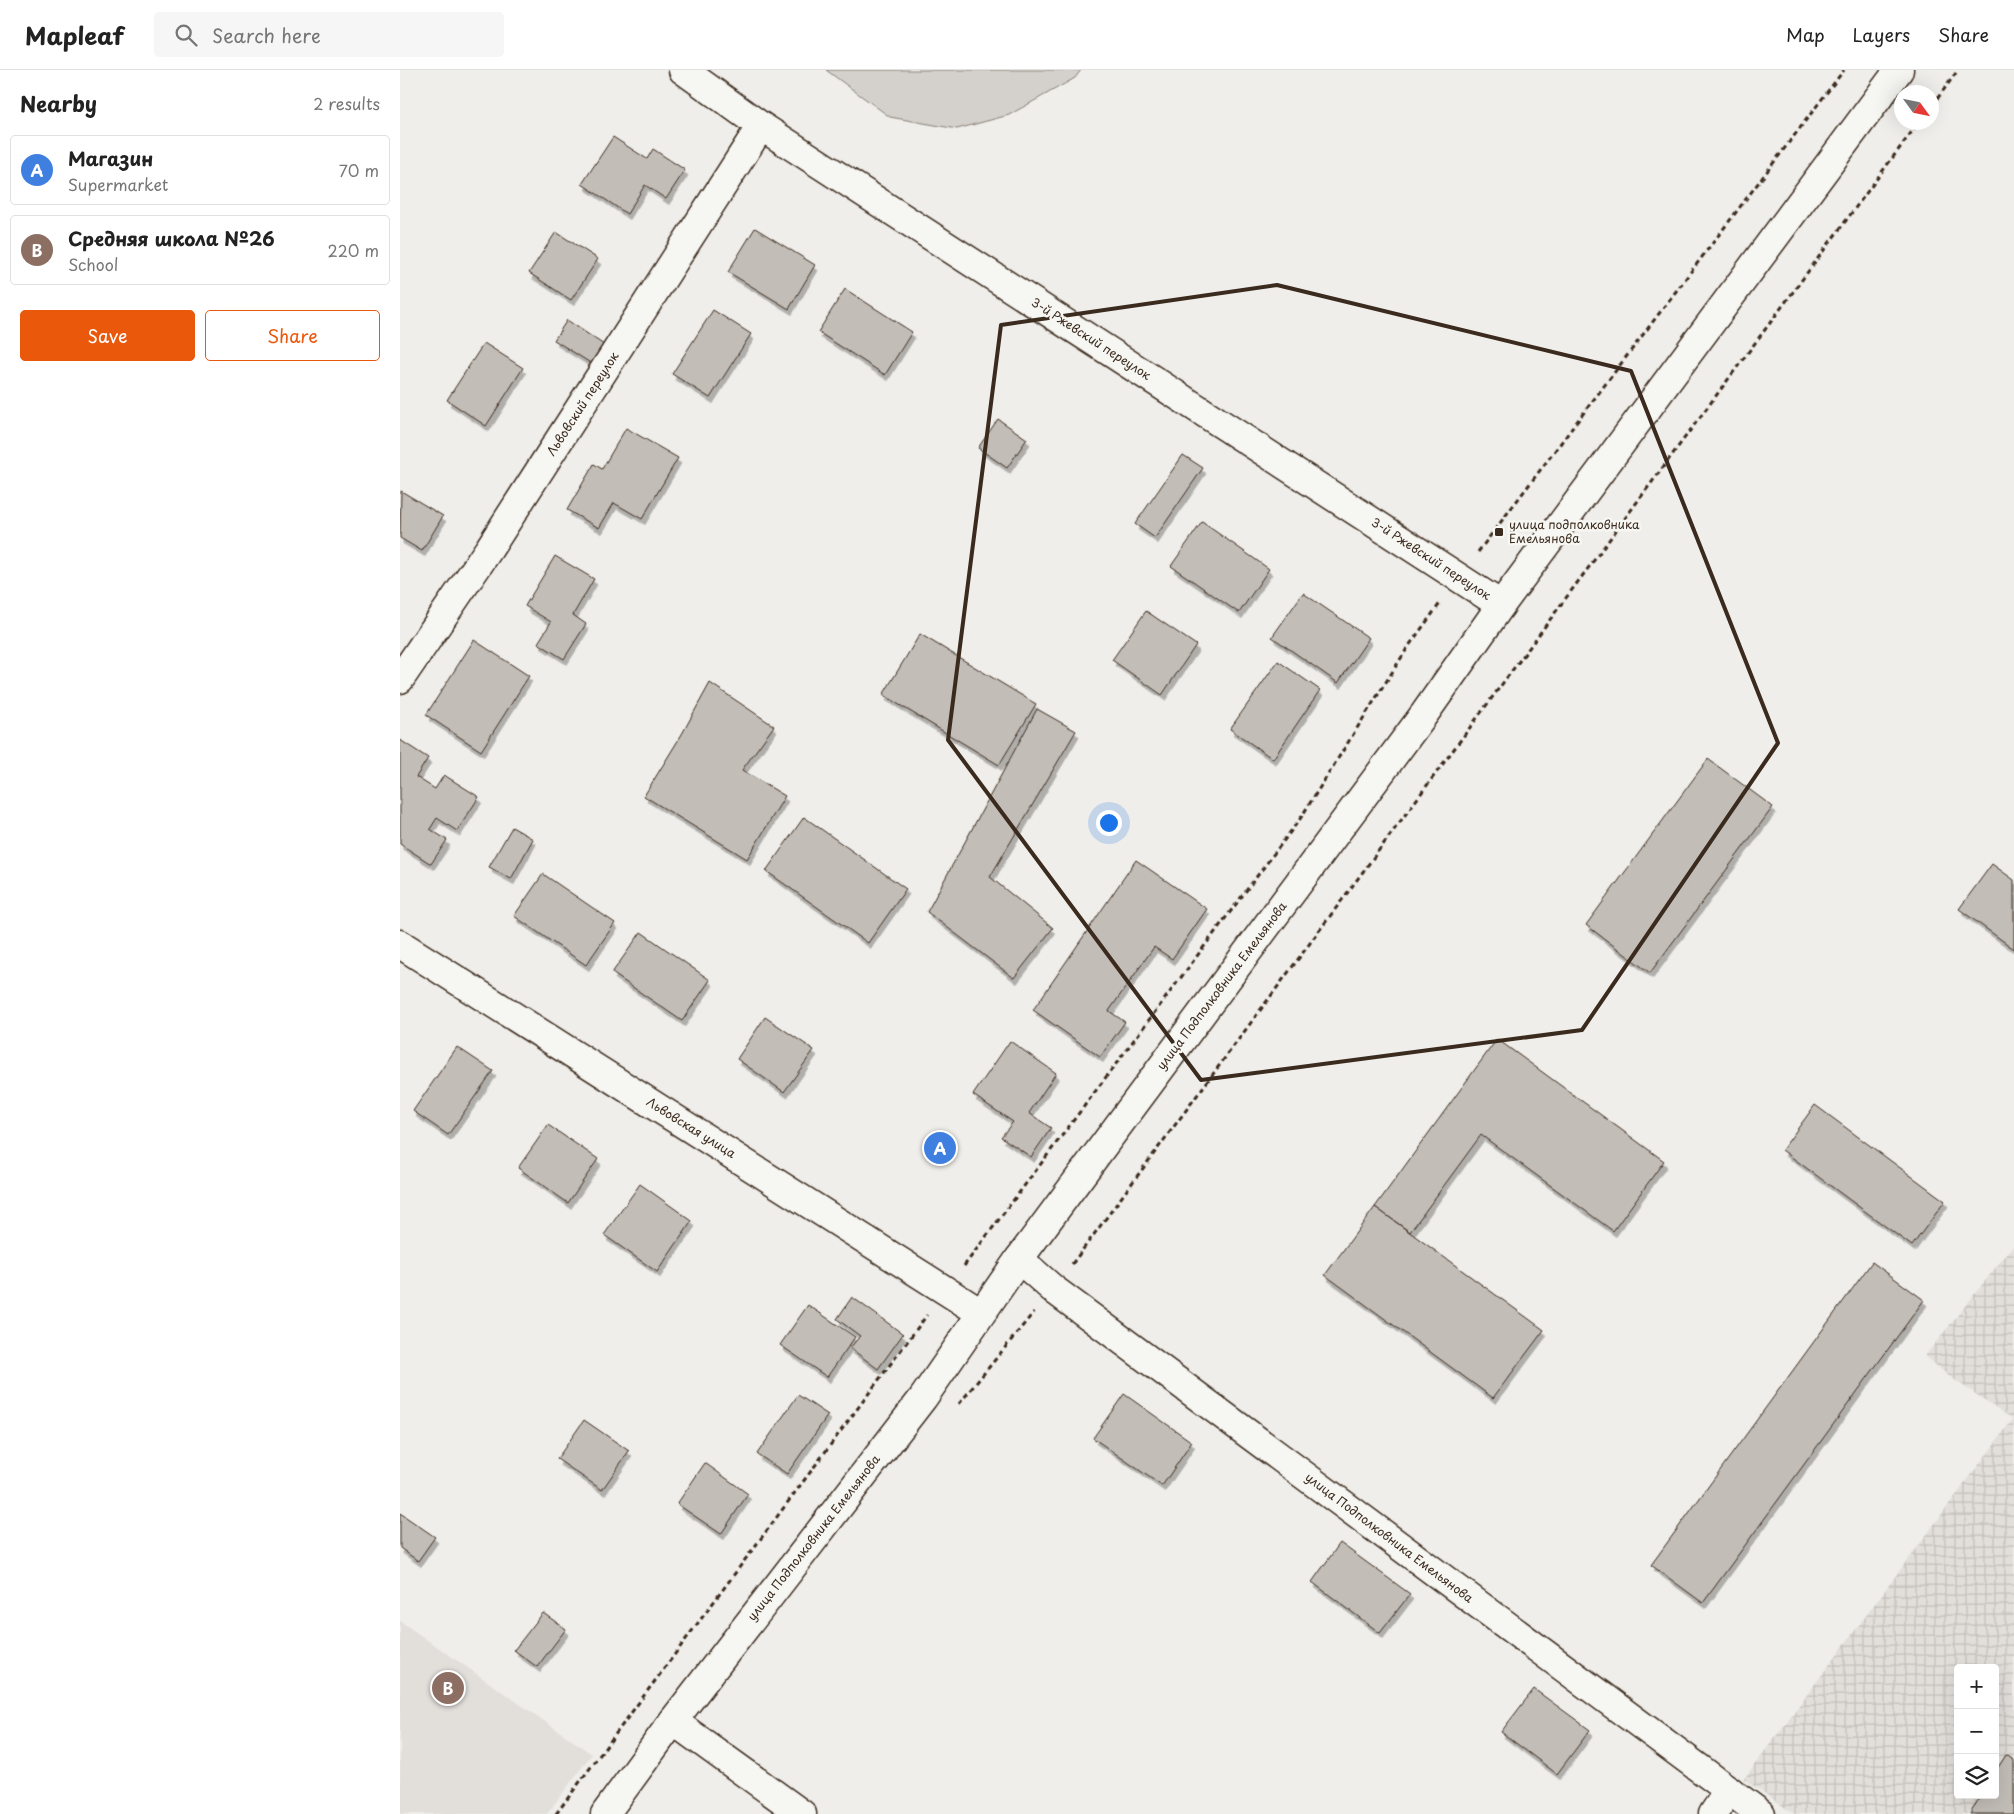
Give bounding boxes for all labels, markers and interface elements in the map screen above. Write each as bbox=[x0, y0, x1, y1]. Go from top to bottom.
search box bbox=[154, 12, 504, 57]
text: Mapleaf bbox=[25, 17, 124, 53]
icon: search bbox=[172, 21, 200, 49]
text: Search here bbox=[212, 21, 321, 49]
text: Map bbox=[1786, 21, 1825, 48]
text: Layers bbox=[1853, 21, 1910, 48]
text: Share bbox=[1938, 21, 1989, 48]
north arrow bbox=[1894, 85, 1939, 130]
text: Nearby bbox=[20, 87, 97, 119]
text: 2 results bbox=[313, 91, 380, 115]
text: Магазин bbox=[68, 144, 153, 172]
text: A bbox=[31, 158, 43, 182]
text: 70 m bbox=[339, 158, 379, 182]
text: Supermarket bbox=[68, 172, 168, 196]
text: Средняя школа №26 bbox=[68, 224, 275, 252]
text: B bbox=[32, 238, 42, 262]
text: 220 m bbox=[328, 238, 379, 262]
text: School bbox=[68, 252, 118, 276]
street label: 3-й Ржевский переулок bbox=[1028, 293, 1156, 384]
button: Save bbox=[20, 310, 195, 361]
button: Share bbox=[205, 310, 380, 361]
street label: Львовский переулок bbox=[542, 347, 623, 459]
street label: 3-й Ржевский переулок bbox=[1368, 513, 1496, 604]
place label: улица подполковника Емельянова bbox=[1509, 515, 1640, 547]
marker: улица подполковника Емельянова bbox=[1493, 526, 1505, 538]
your location bbox=[1096, 810, 1122, 836]
street label: улица Подполковника Емельянова bbox=[1152, 897, 1291, 1073]
street label: Львовская улица bbox=[643, 1092, 740, 1162]
pin: A bbox=[924, 1129, 956, 1167]
street label: улица Подполковника Емельянова bbox=[743, 1450, 884, 1624]
street label: улица Подполковника Емельянова bbox=[1302, 1468, 1478, 1607]
map controls bbox=[1954, 1664, 1999, 1799]
button: + bbox=[1954, 1664, 1999, 1709]
pin: B bbox=[432, 1669, 464, 1707]
button: − bbox=[1954, 1709, 1999, 1754]
button: layers bbox=[1954, 1754, 1999, 1799]

